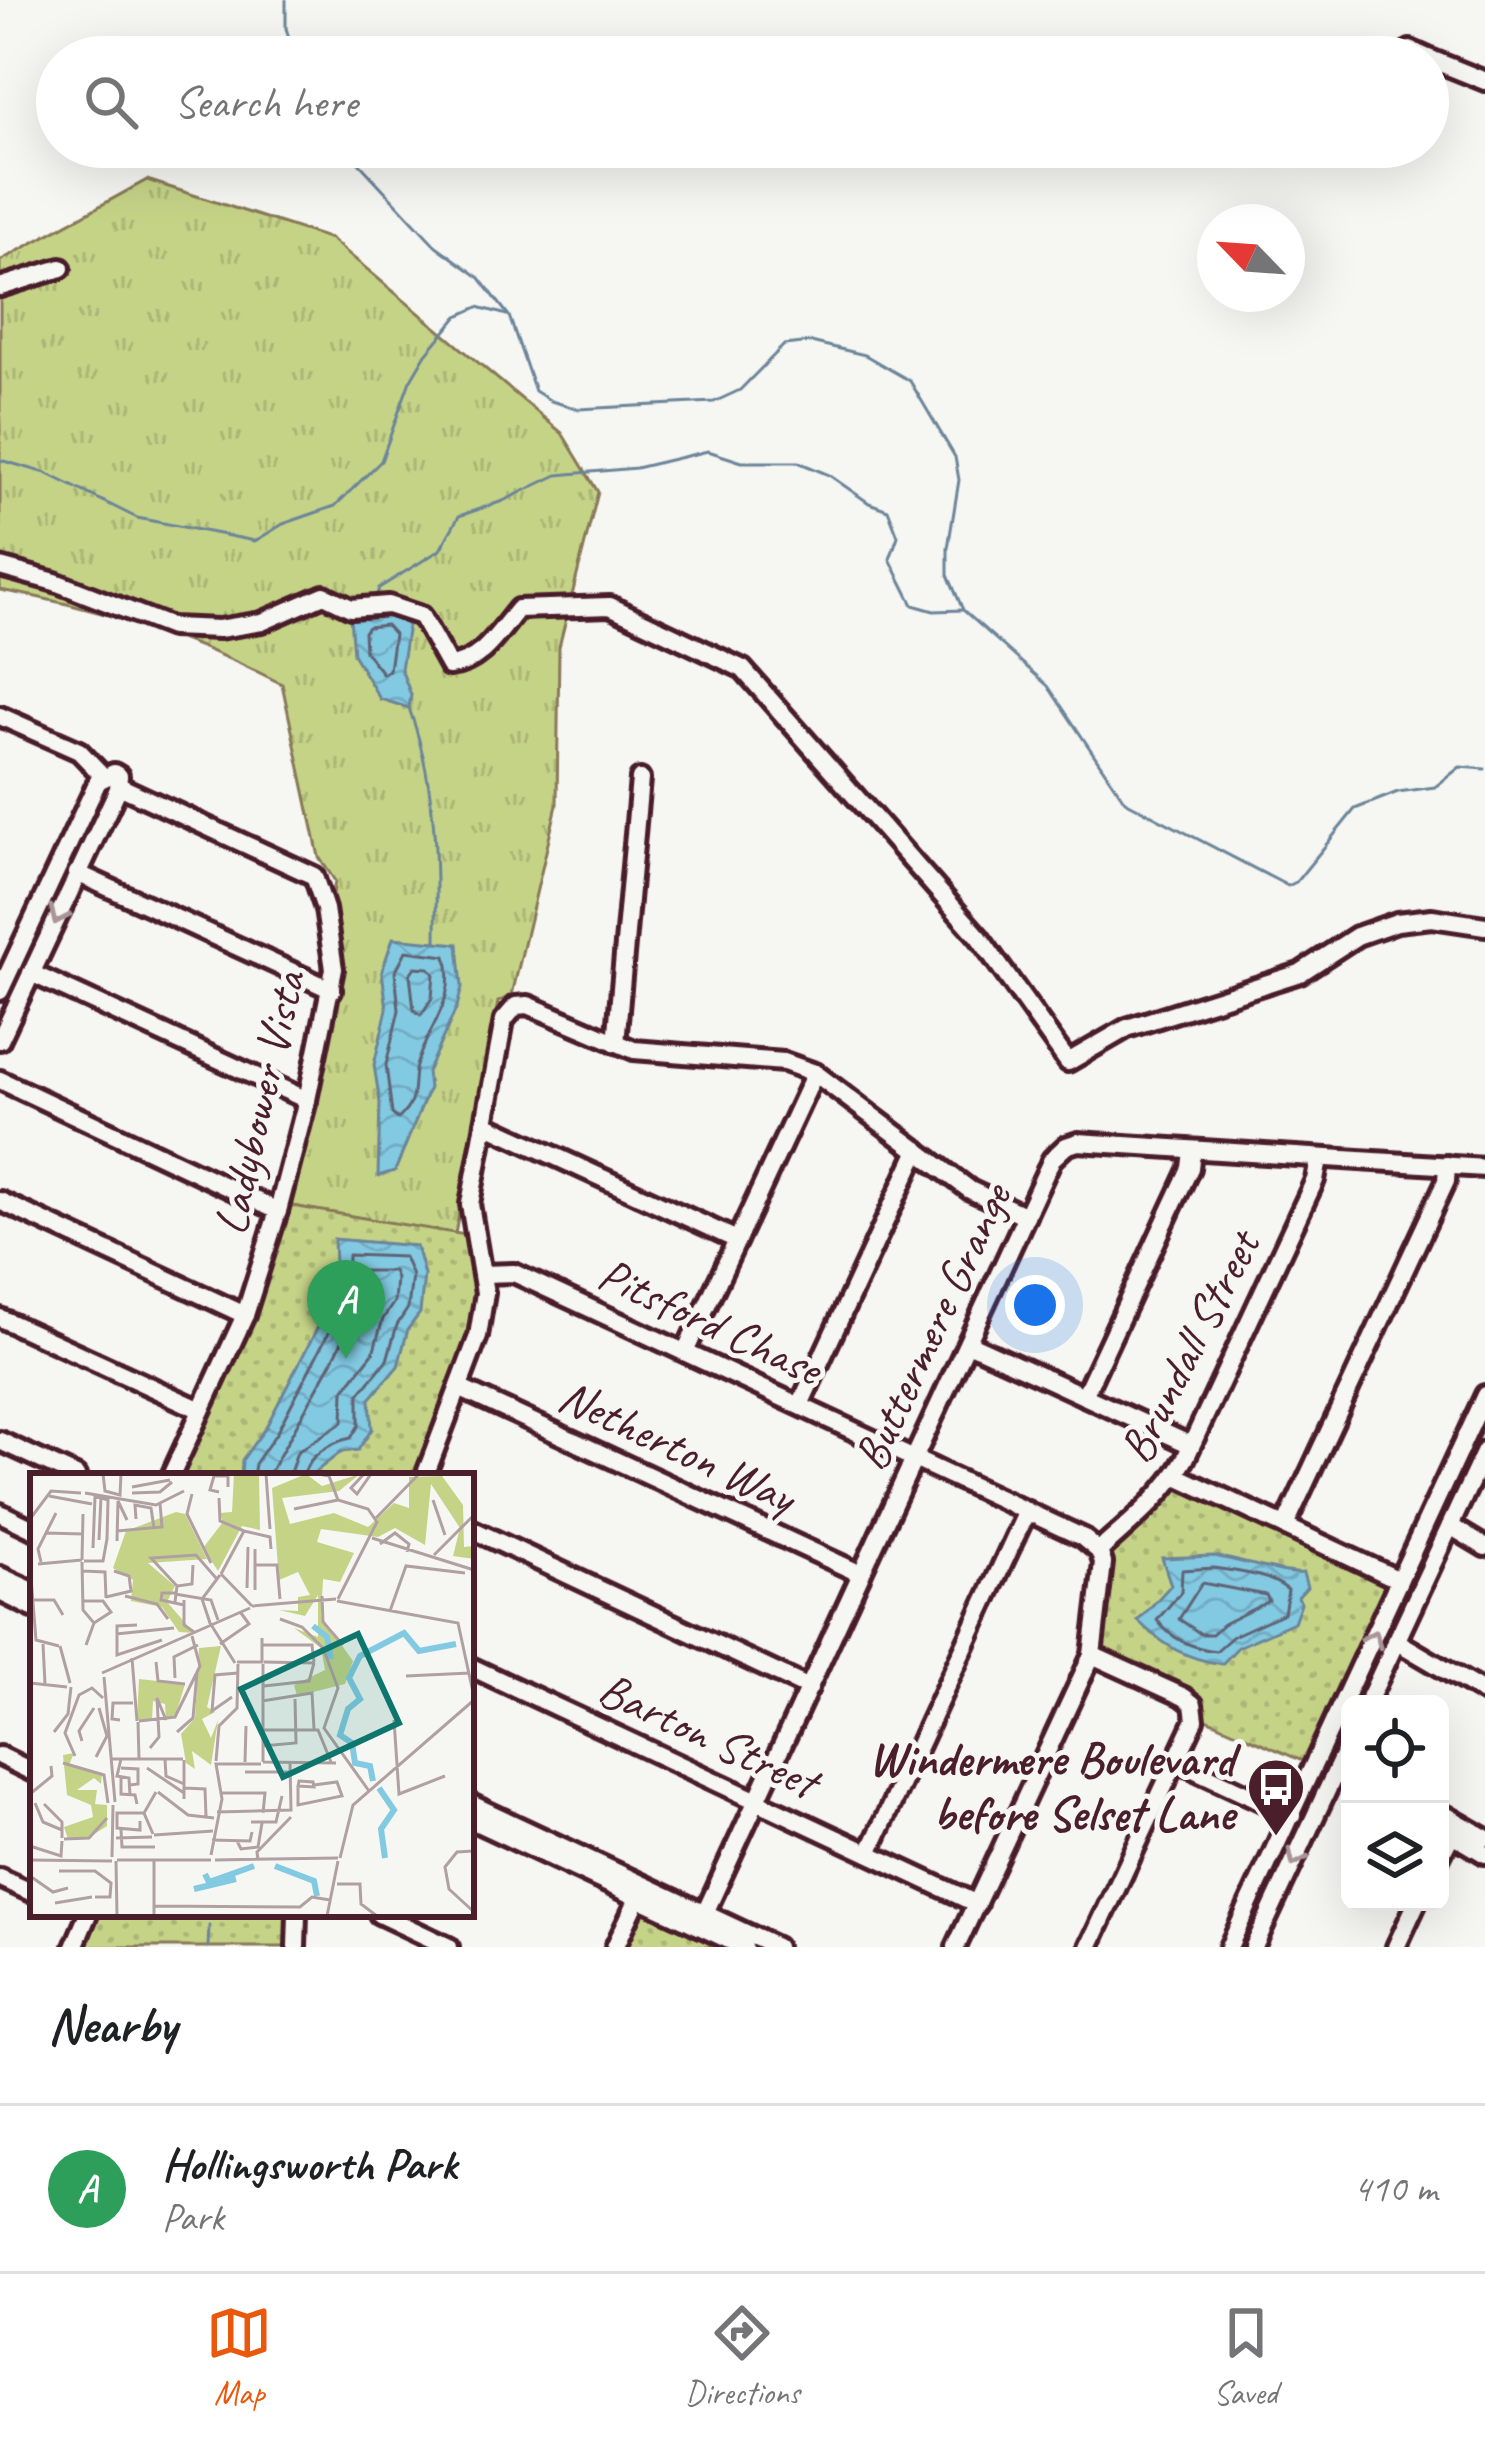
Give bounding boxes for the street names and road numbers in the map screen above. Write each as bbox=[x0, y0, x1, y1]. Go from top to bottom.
street label: Ladybower Vista bbox=[200, 963, 319, 1240]
street label: Buttermere Grange bbox=[840, 1171, 1026, 1479]
street label: Brundall Street bbox=[1105, 1218, 1275, 1473]
street label: Pitsford Chase bbox=[589, 1243, 834, 1400]
street label: Netherton Way bbox=[550, 1365, 808, 1528]
street label: Barton Street bbox=[589, 1658, 832, 1814]

